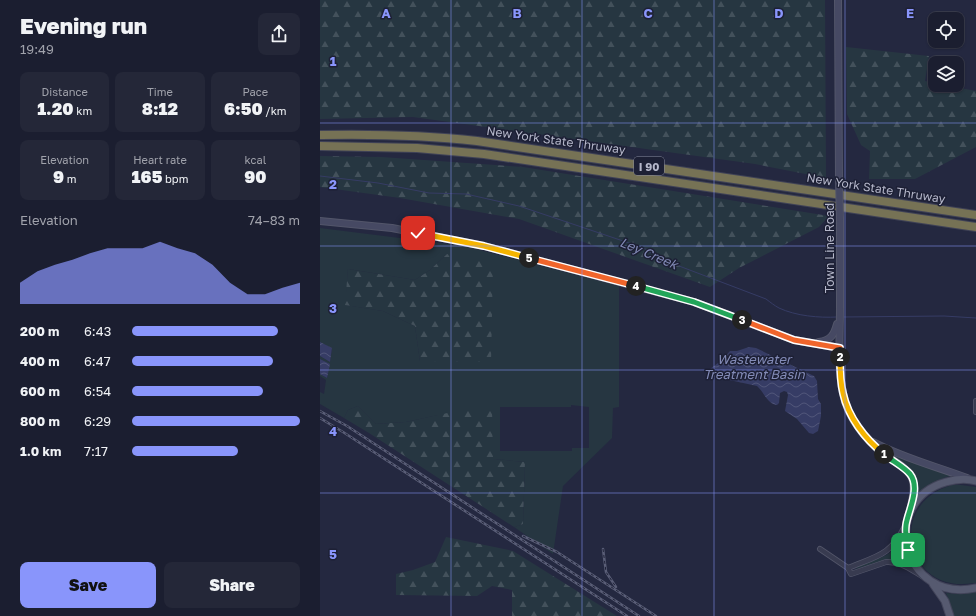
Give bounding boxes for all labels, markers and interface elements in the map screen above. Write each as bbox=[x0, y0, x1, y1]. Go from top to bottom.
text: A bbox=[381, 5, 391, 21]
text: B bbox=[512, 5, 522, 21]
text: C bbox=[643, 5, 653, 21]
text: D bbox=[774, 5, 784, 21]
text: E bbox=[906, 5, 914, 21]
text: Evening run bbox=[20, 12, 147, 39]
map controls bbox=[928, 12, 964, 92]
button: locate bbox=[928, 12, 964, 48]
button: share bbox=[258, 13, 300, 55]
text: 19:49 bbox=[20, 41, 54, 57]
text: 1 bbox=[330, 53, 337, 69]
button: layers bbox=[928, 56, 964, 92]
text: Distance bbox=[42, 85, 88, 98]
text: Time bbox=[147, 85, 173, 98]
text: Pace bbox=[242, 85, 268, 98]
text: 1.20 bbox=[37, 98, 73, 119]
text: 8:12 bbox=[142, 98, 178, 119]
text: 6:50 bbox=[224, 98, 263, 119]
text: km bbox=[73, 104, 92, 117]
text: /km bbox=[263, 104, 287, 117]
street label: New York State Thruway bbox=[486, 123, 627, 157]
text: Elevation bbox=[40, 153, 89, 166]
text: Heart rate bbox=[133, 153, 187, 166]
text: kcal bbox=[244, 153, 266, 166]
road number: I 90 bbox=[634, 157, 664, 175]
text: 9 bbox=[53, 166, 64, 187]
text: 165 bbox=[132, 166, 162, 187]
text: 90 bbox=[244, 166, 266, 187]
street label: New York State Thruway bbox=[806, 170, 947, 206]
text: m bbox=[64, 172, 76, 185]
text: bpm bbox=[162, 172, 188, 185]
text: 2 bbox=[329, 176, 337, 192]
street label: Town Line Road bbox=[822, 203, 837, 293]
text: Elevation bbox=[20, 212, 78, 228]
text: 74–83 m bbox=[248, 212, 300, 228]
pin bbox=[401, 216, 435, 250]
icon: check bbox=[407, 222, 429, 244]
water label: Ley Creek bbox=[618, 234, 682, 273]
pin: 5 bbox=[519, 248, 539, 268]
text: 5 bbox=[526, 251, 532, 264]
pin: 4 bbox=[626, 276, 646, 296]
text: 4 bbox=[633, 279, 639, 292]
text: 3 bbox=[329, 300, 337, 316]
pin: 3 bbox=[732, 310, 752, 330]
text: 3 bbox=[739, 313, 745, 326]
text: 200 m bbox=[20, 323, 59, 339]
text: 6:43 bbox=[84, 323, 111, 339]
pin: 2 bbox=[830, 347, 850, 367]
text: 2 bbox=[837, 350, 843, 363]
water label: Wastewater Treatment Basin bbox=[703, 351, 806, 382]
text: 400 m bbox=[20, 353, 60, 369]
text: 6:47 bbox=[84, 353, 111, 369]
text: 600 m bbox=[20, 383, 60, 399]
text: 6:54 bbox=[84, 383, 111, 399]
text: 800 m bbox=[20, 413, 60, 429]
text: 6:29 bbox=[84, 413, 111, 429]
text: 4 bbox=[329, 423, 337, 439]
text: 1.0 km bbox=[20, 443, 61, 459]
text: 7:17 bbox=[84, 443, 108, 459]
pin: 1 bbox=[874, 444, 894, 464]
text: 1 bbox=[881, 447, 887, 460]
pin bbox=[891, 533, 925, 567]
icon: arrive bbox=[897, 539, 919, 561]
text: 5 bbox=[329, 546, 337, 562]
button: Save bbox=[20, 562, 156, 608]
button: Share bbox=[164, 562, 300, 608]

